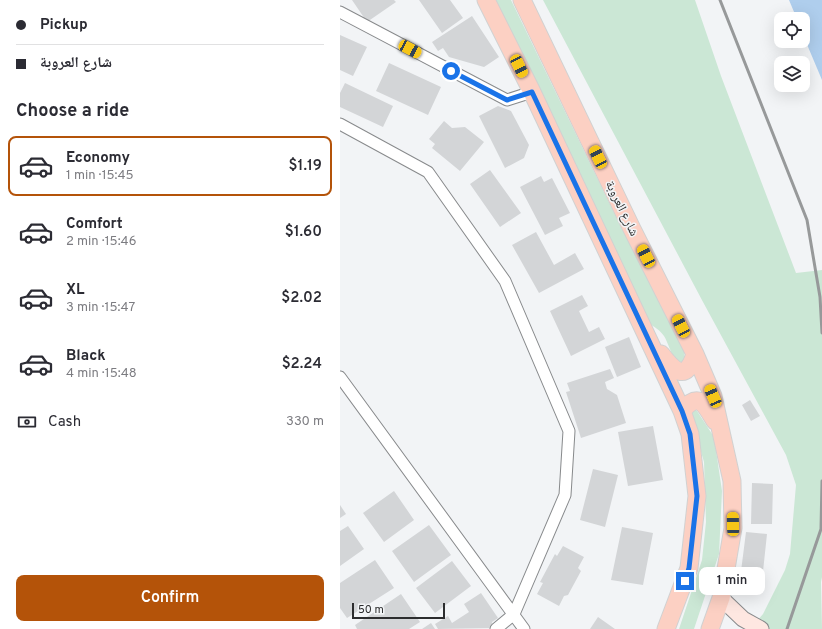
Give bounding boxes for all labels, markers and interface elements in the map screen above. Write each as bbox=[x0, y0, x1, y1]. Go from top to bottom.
map controls bbox=[774, 12, 810, 92]
button: locate bbox=[774, 12, 810, 48]
text: Pickup bbox=[40, 16, 88, 35]
car bbox=[397, 38, 423, 60]
car bbox=[508, 53, 530, 79]
text: شارع العروبة bbox=[40, 54, 112, 73]
button: layers bbox=[774, 56, 810, 92]
route start bbox=[442, 62, 460, 80]
text: Choose a ride bbox=[16, 100, 129, 123]
car bbox=[587, 144, 609, 170]
icon: car bbox=[18, 148, 54, 184]
text: Economy bbox=[66, 149, 130, 168]
text: $1.19 bbox=[289, 157, 322, 176]
text: 1 min · 15:45 bbox=[66, 168, 134, 184]
street label: شارع العروبة bbox=[601, 178, 641, 239]
icon: car bbox=[18, 214, 54, 250]
text: Comfort bbox=[66, 215, 123, 234]
text: $1.60 bbox=[285, 223, 322, 242]
text: 2 min · 15:46 bbox=[66, 234, 136, 250]
car bbox=[635, 243, 657, 269]
icon: car bbox=[18, 280, 54, 316]
text: XL bbox=[66, 281, 84, 300]
text: $2.02 bbox=[281, 289, 322, 308]
text: 3 min · 15:47 bbox=[66, 300, 135, 316]
car bbox=[670, 313, 692, 339]
icon: car bbox=[18, 346, 54, 382]
text: Black bbox=[66, 347, 106, 366]
text: $2.24 bbox=[282, 355, 322, 374]
text: 4 min · 15:48 bbox=[66, 366, 137, 382]
car bbox=[703, 383, 723, 409]
icon: cash bbox=[16, 411, 38, 433]
text: Cash bbox=[48, 413, 81, 432]
text: 330 m bbox=[286, 414, 324, 430]
car bbox=[727, 512, 739, 536]
callout: 1 min bbox=[699, 567, 765, 595]
route end bbox=[676, 572, 694, 590]
text: 1 min bbox=[717, 573, 747, 589]
button: Confirm bbox=[16, 575, 324, 621]
scale bar bbox=[352, 601, 445, 620]
text: 50 m bbox=[358, 603, 384, 617]

